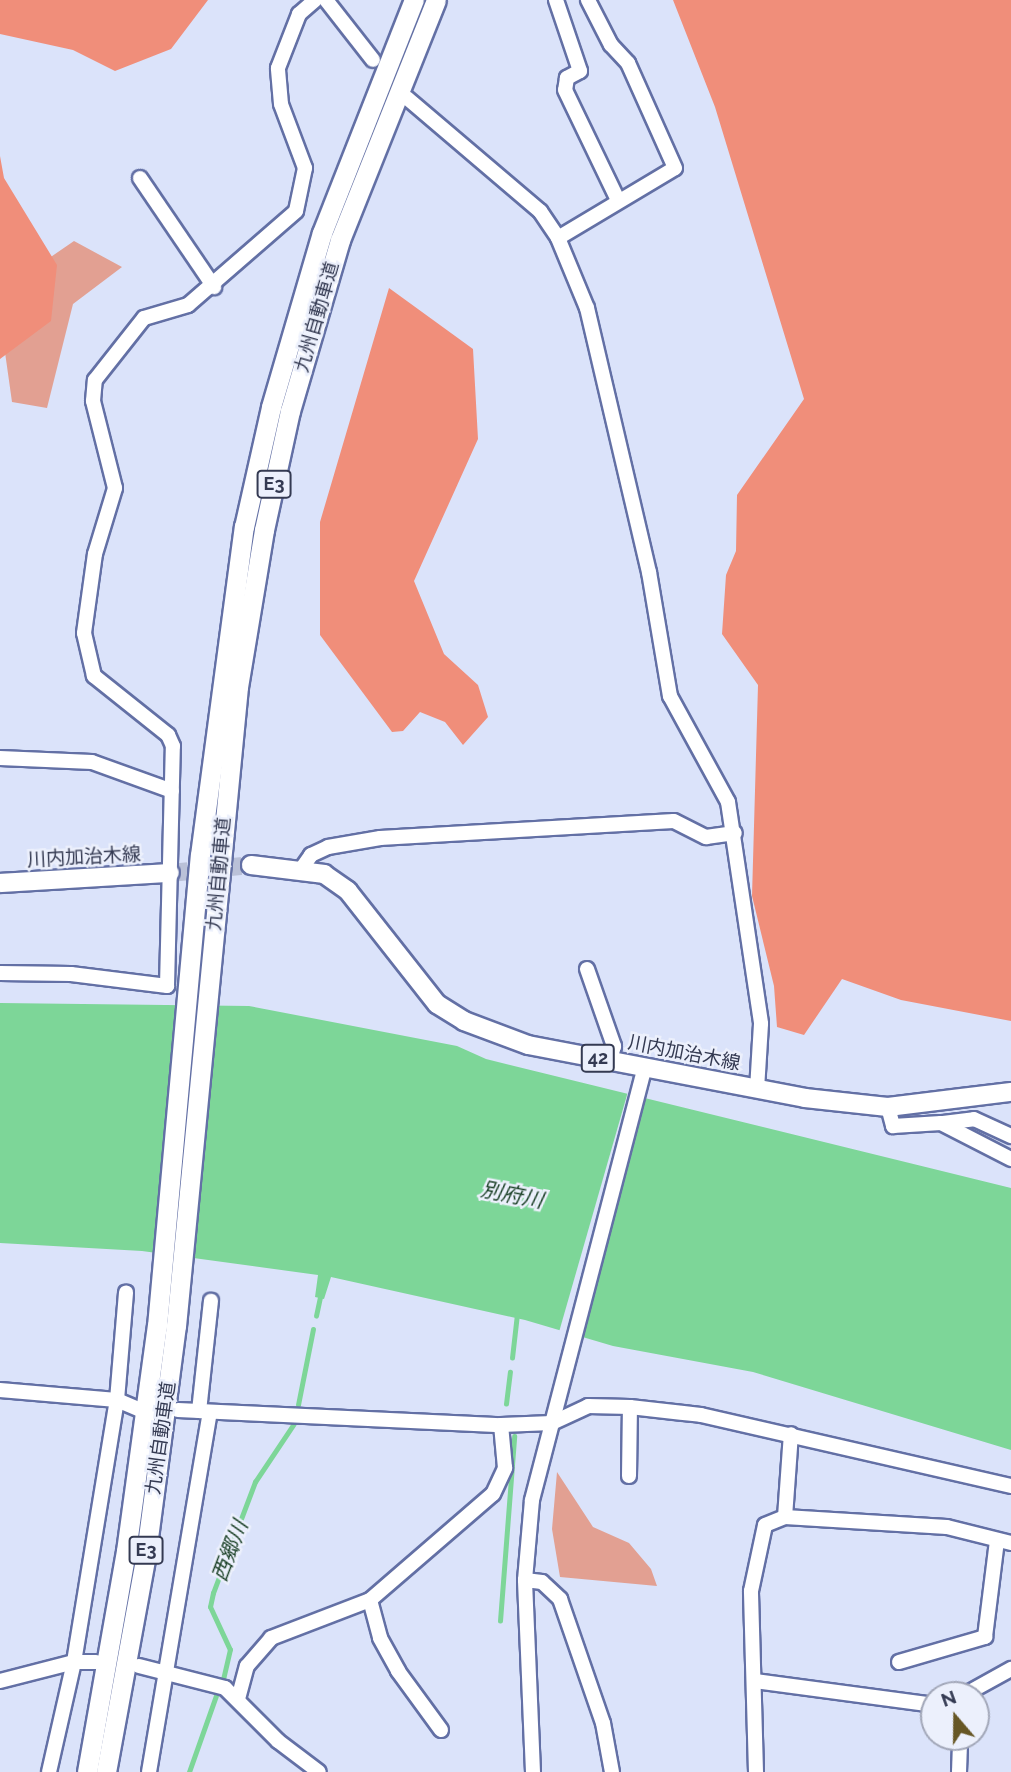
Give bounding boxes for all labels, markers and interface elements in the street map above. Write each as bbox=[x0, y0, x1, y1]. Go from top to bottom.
street label: 九州自動車道 bbox=[290, 259, 344, 375]
road number: E3 bbox=[256, 470, 292, 498]
street label: 九州自動車道 bbox=[203, 816, 235, 932]
street label: 川内加治木線 bbox=[26, 843, 142, 871]
street label: 川内加治木線 bbox=[626, 1031, 742, 1075]
road number: 42 bbox=[580, 1044, 616, 1072]
water label: 別府川 bbox=[479, 1177, 545, 1213]
street label: 九州自動車道 bbox=[142, 1380, 180, 1496]
water label: 西郷川 bbox=[207, 1517, 253, 1585]
road number: E3 bbox=[128, 1535, 164, 1564]
north arrow bbox=[920, 1681, 990, 1751]
text: N bbox=[938, 1685, 959, 1711]

